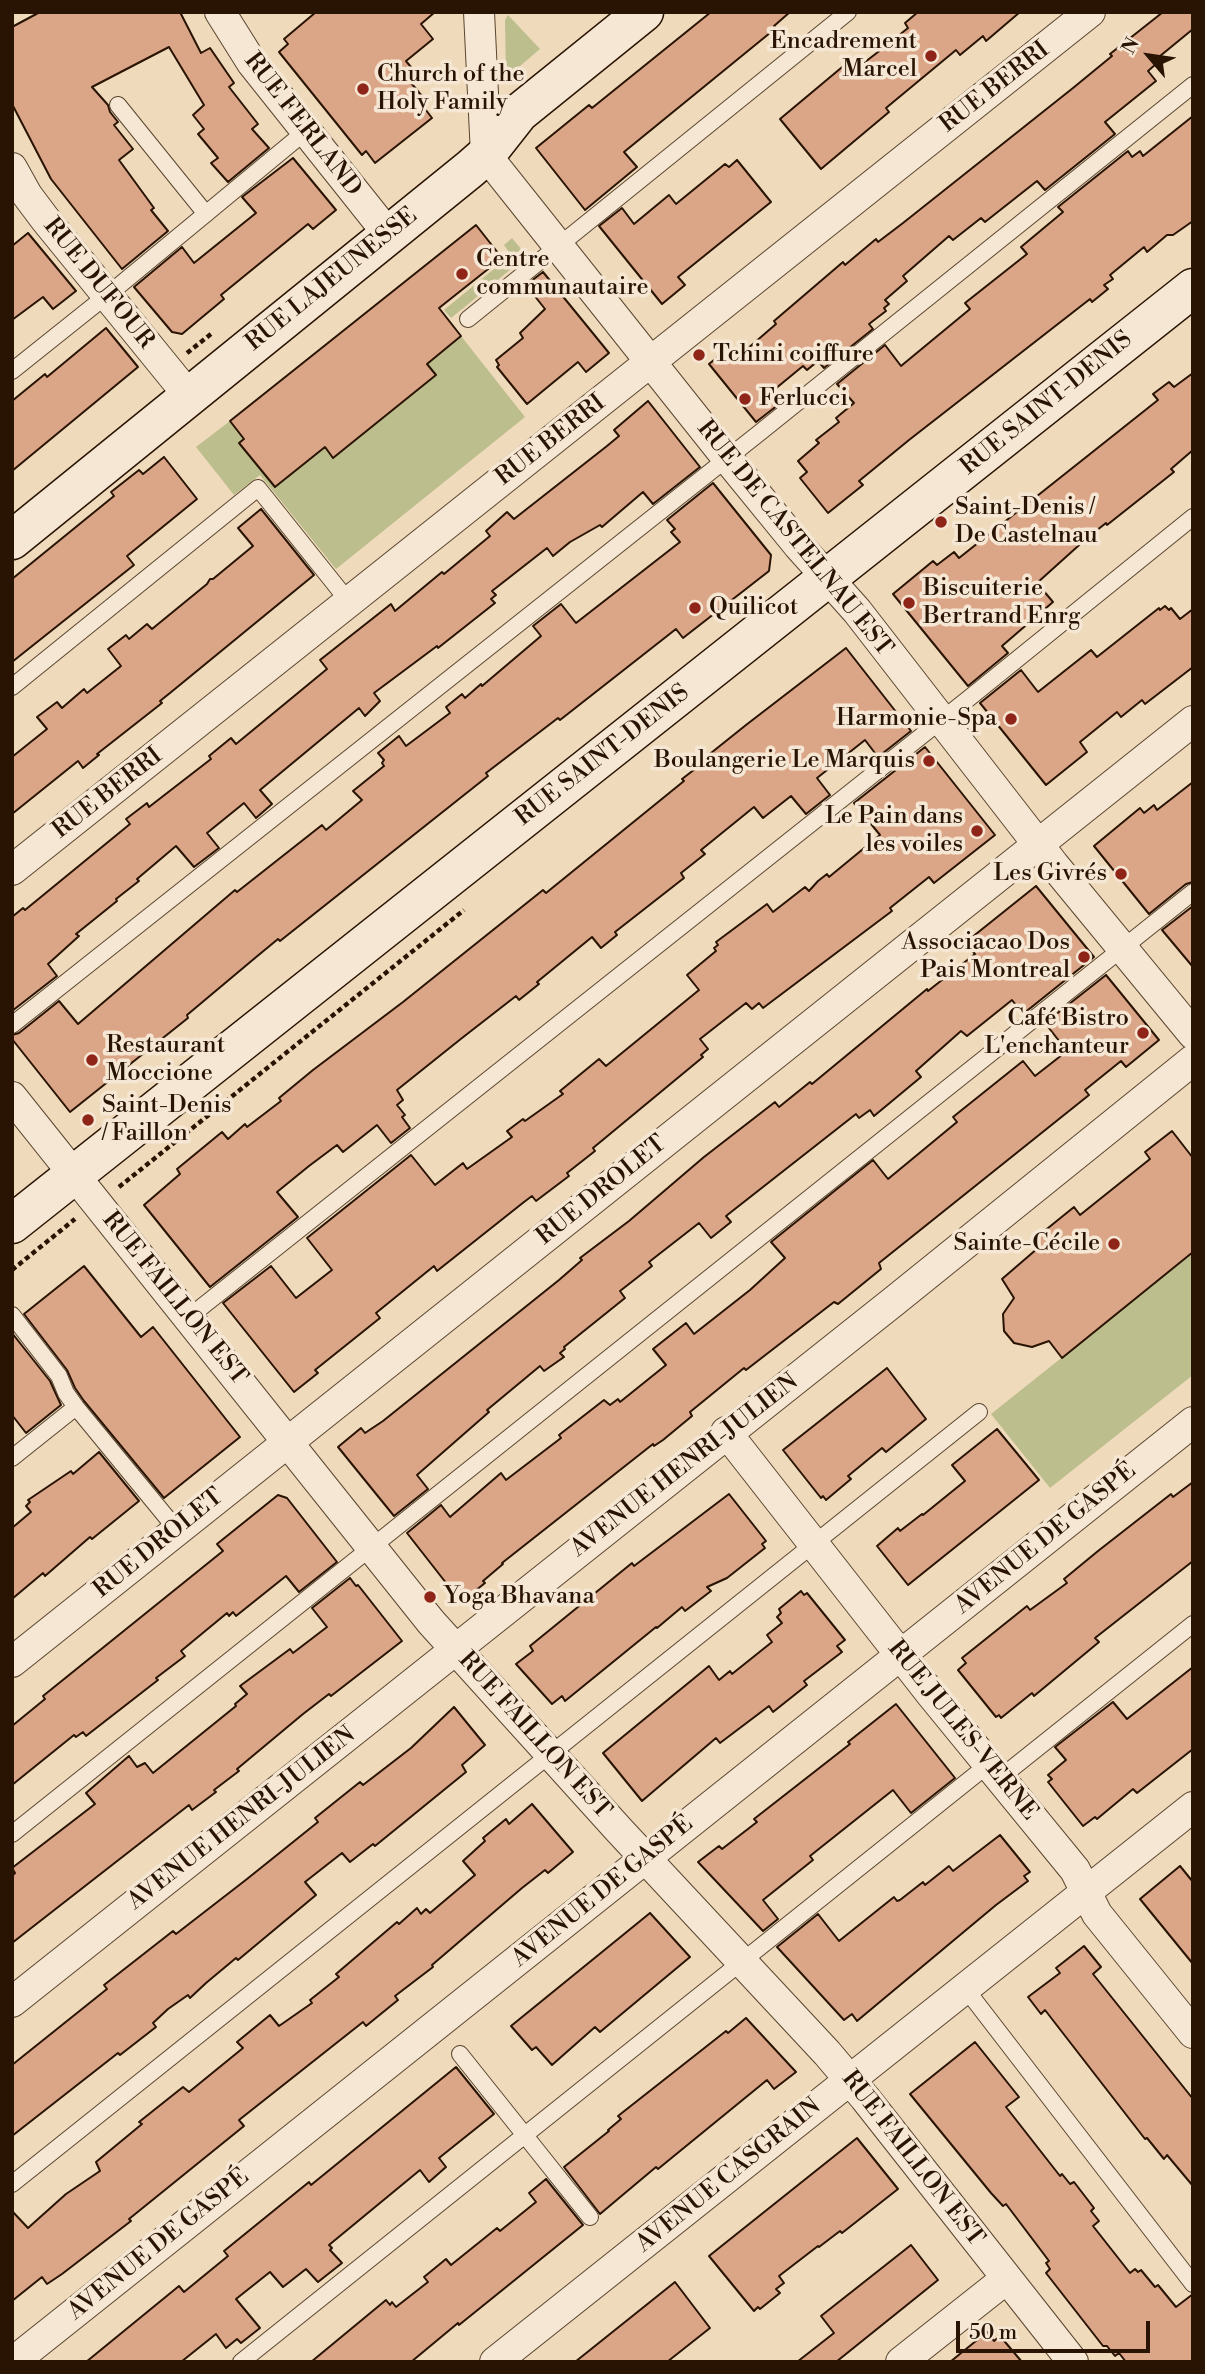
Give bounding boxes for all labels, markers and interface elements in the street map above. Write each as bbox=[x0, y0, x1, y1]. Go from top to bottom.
north arrow bbox=[1114, 21, 1184, 91]
place label: Encadrement Marcel bbox=[770, 28, 917, 84]
text: N bbox=[1116, 33, 1145, 58]
street label: RUE BERRI bbox=[935, 36, 1055, 140]
street label: RUE FERLAND bbox=[237, 48, 367, 202]
marker: Encadrement Marcel bbox=[923, 48, 939, 64]
place label: Church of the Holy Family bbox=[377, 61, 525, 117]
marker: Church of the Holy Family bbox=[355, 81, 371, 97]
street label: RUE LAJEUNESSE bbox=[241, 202, 423, 358]
street label: RUE DUFOUR bbox=[37, 213, 159, 355]
place label: Centre communautaire bbox=[476, 246, 649, 302]
marker: Centre communautaire bbox=[454, 266, 470, 282]
street label: RUE SAINT-DENIS bbox=[955, 326, 1139, 482]
place label: Tchini coiffure bbox=[713, 341, 874, 369]
marker: Tchini coiffure bbox=[691, 347, 707, 363]
place label: Ferlucci bbox=[759, 385, 848, 413]
street label: RUE BERRI bbox=[491, 389, 611, 493]
marker: Ferlucci bbox=[737, 391, 753, 407]
street label: RUE DE CASTELNAU EST bbox=[690, 415, 898, 663]
place label: Saint-Denis / De Castelnau bbox=[955, 494, 1098, 550]
marker: Saint-Denis / De Castelnau bbox=[933, 514, 949, 530]
place label: Biscuiterie Bertrand Enrg bbox=[923, 575, 1080, 631]
place label: Quilicot bbox=[709, 594, 798, 622]
marker: Biscuiterie Bertrand Enrg bbox=[901, 595, 917, 611]
marker: Quilicot bbox=[687, 600, 703, 616]
street label: RUE SAINT-DENIS bbox=[510, 679, 696, 833]
place label: Harmonie-Spa bbox=[836, 705, 997, 733]
marker: Harmonie-Spa bbox=[1003, 711, 1019, 727]
street label: RUE BERRI bbox=[48, 742, 168, 846]
place label: Boulangerie Le Marquis bbox=[654, 747, 915, 775]
marker: Boulangerie Le Marquis bbox=[921, 753, 937, 769]
place label: Le Pain dans les voiles bbox=[825, 803, 963, 859]
marker: Le Pain dans les voiles bbox=[969, 823, 985, 839]
place label: Les Givrés bbox=[993, 860, 1107, 888]
marker: Les Givrés bbox=[1113, 866, 1129, 882]
place label: Associacao Dos Pais Montreal bbox=[901, 929, 1070, 985]
marker: Associacao Dos Pais Montreal bbox=[1076, 949, 1092, 965]
place label: Café Bistro L'enchanteur bbox=[984, 1005, 1129, 1061]
marker: Café Bistro L'enchanteur bbox=[1135, 1025, 1151, 1041]
place label: Restaurant Moccione bbox=[106, 1032, 225, 1088]
marker: Restaurant Moccione bbox=[84, 1052, 100, 1068]
place label: Saint-Denis / Faillon bbox=[102, 1092, 232, 1148]
marker: Saint-Denis / Faillon bbox=[80, 1112, 96, 1128]
street label: RUE DROLET bbox=[531, 1130, 673, 1252]
street label: RUE FAILLON EST bbox=[95, 1207, 253, 1391]
place label: Sainte-Cécile bbox=[954, 1230, 1100, 1258]
marker: Sainte-Cécile bbox=[1106, 1236, 1122, 1252]
street label: AVENUE HENRI-JULIEN bbox=[565, 1368, 805, 1564]
street label: AVENUE DE GASPÉ bbox=[950, 1457, 1142, 1621]
street label: RUE DROLET bbox=[88, 1483, 230, 1605]
place label: Yoga Bhavana bbox=[444, 1583, 595, 1611]
marker: Yoga Bhavana bbox=[422, 1589, 438, 1605]
street label: RUE JULES-VERNE bbox=[881, 1635, 1043, 1827]
street label: RUE FAILLON EST bbox=[451, 1647, 617, 1825]
street label: AVENUE HENRI-JULIEN bbox=[122, 1721, 362, 1917]
street label: AVENUE DE GASPÉ bbox=[507, 1810, 699, 1974]
street label: RUE FAILLON EST bbox=[835, 2066, 989, 2252]
street label: AVENUE CASGRAIN bbox=[631, 2093, 827, 2259]
street label: AVENUE DE GASPÉ bbox=[63, 2163, 255, 2327]
scale bar bbox=[960, 2308, 1154, 2352]
text: 50 m bbox=[969, 2320, 1017, 2346]

